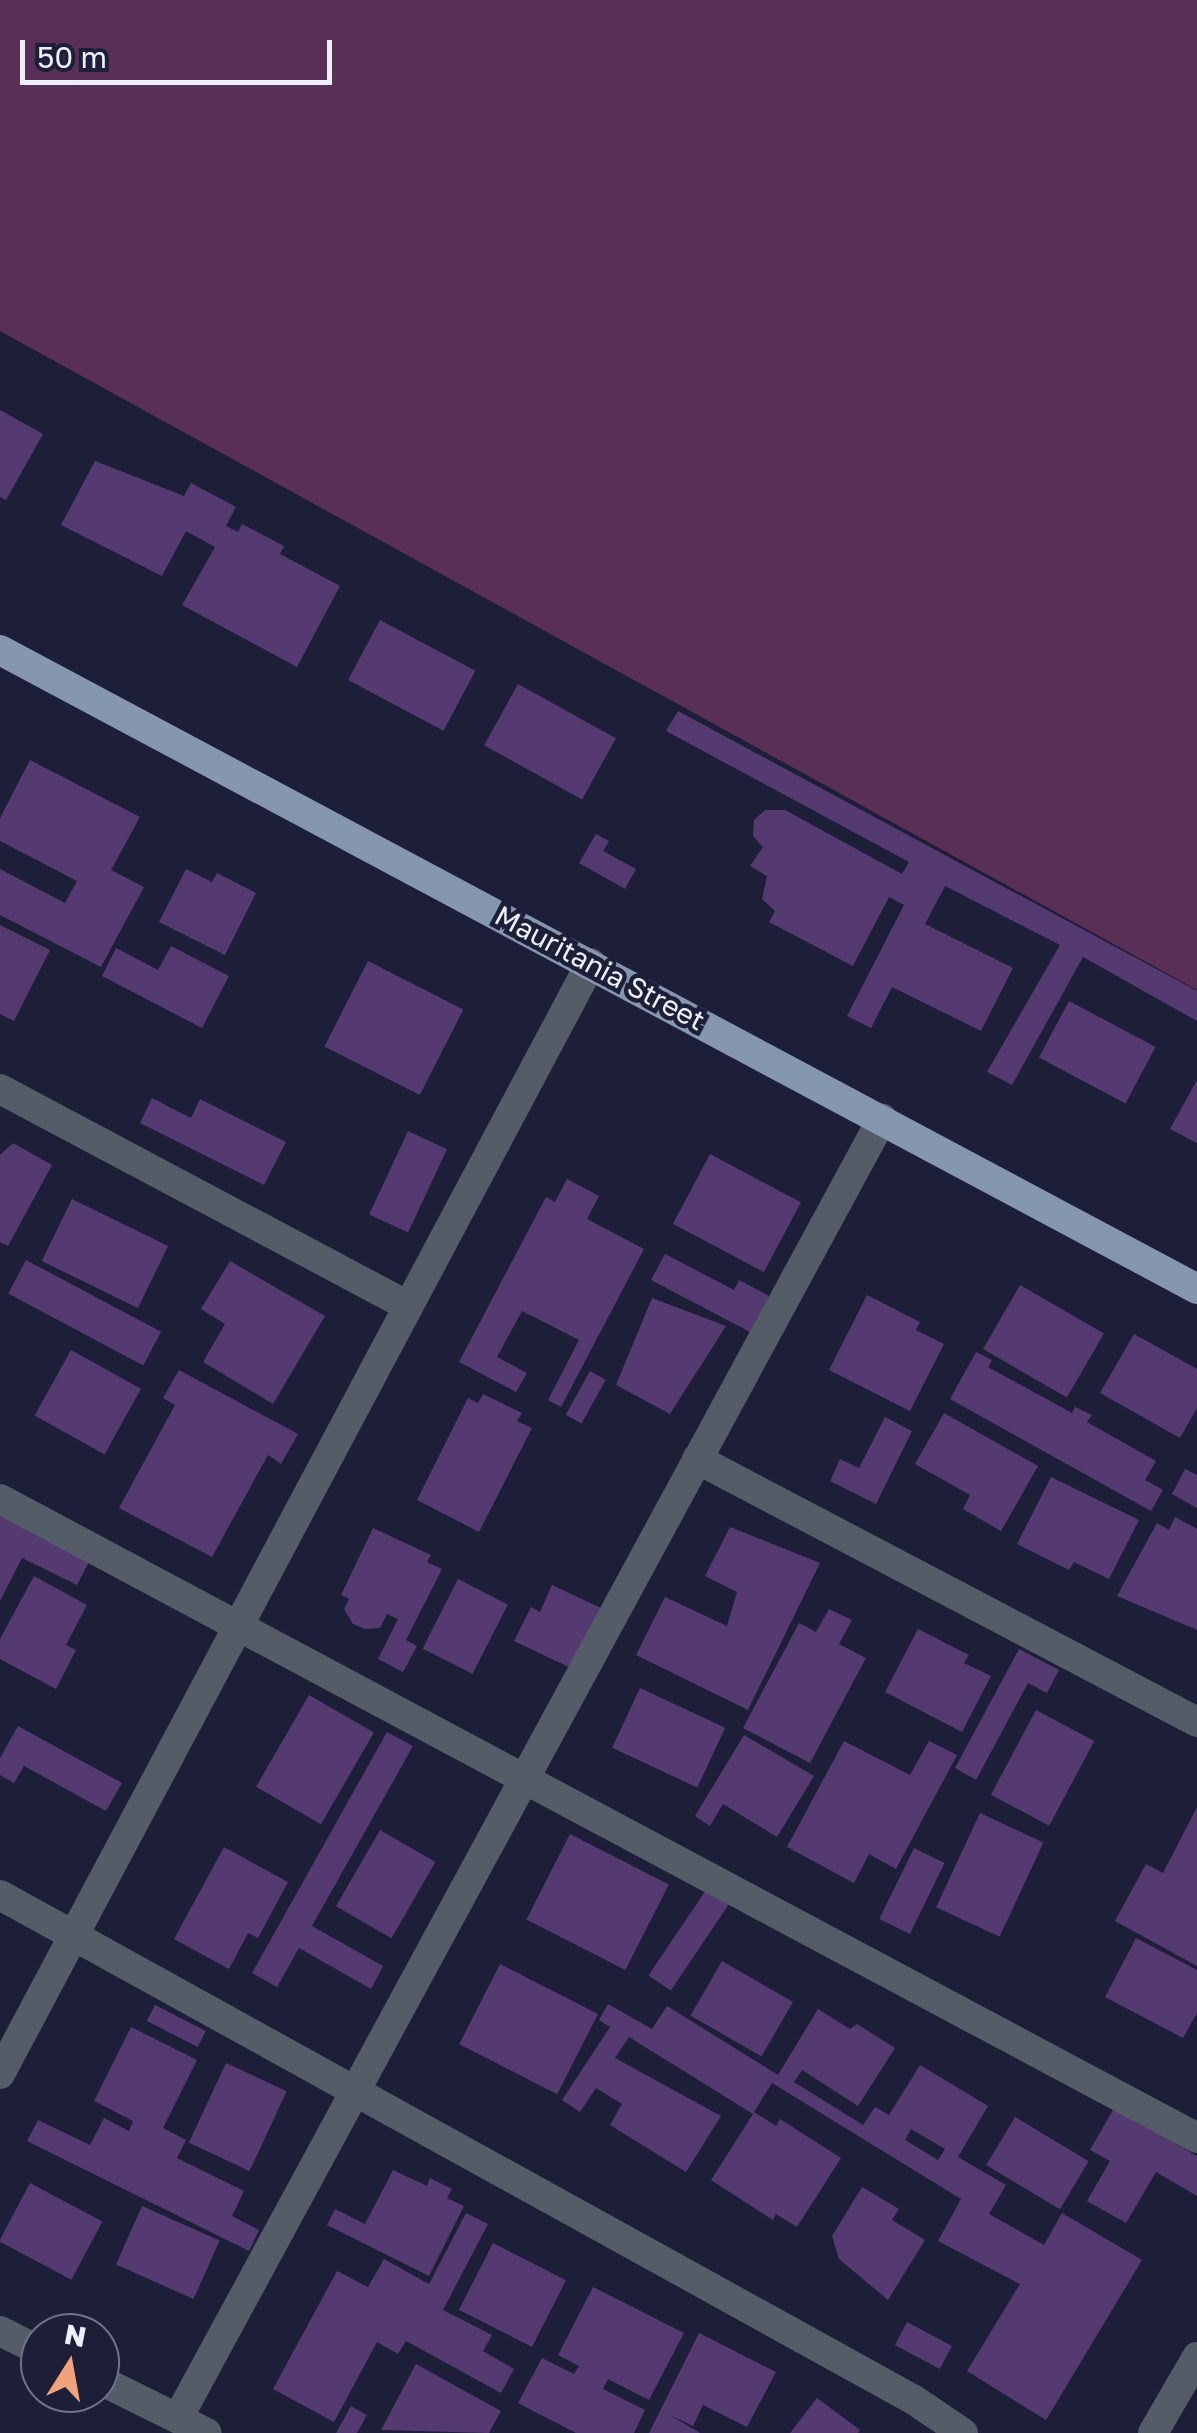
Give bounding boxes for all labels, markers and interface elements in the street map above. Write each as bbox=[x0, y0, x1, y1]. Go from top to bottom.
scale bar bbox=[25, 20, 338, 82]
text: 50 m bbox=[37, 39, 107, 75]
street label: Mauritania Street bbox=[489, 899, 711, 1037]
north arrow bbox=[20, 2313, 120, 2413]
text: N bbox=[62, 2317, 89, 2353]

